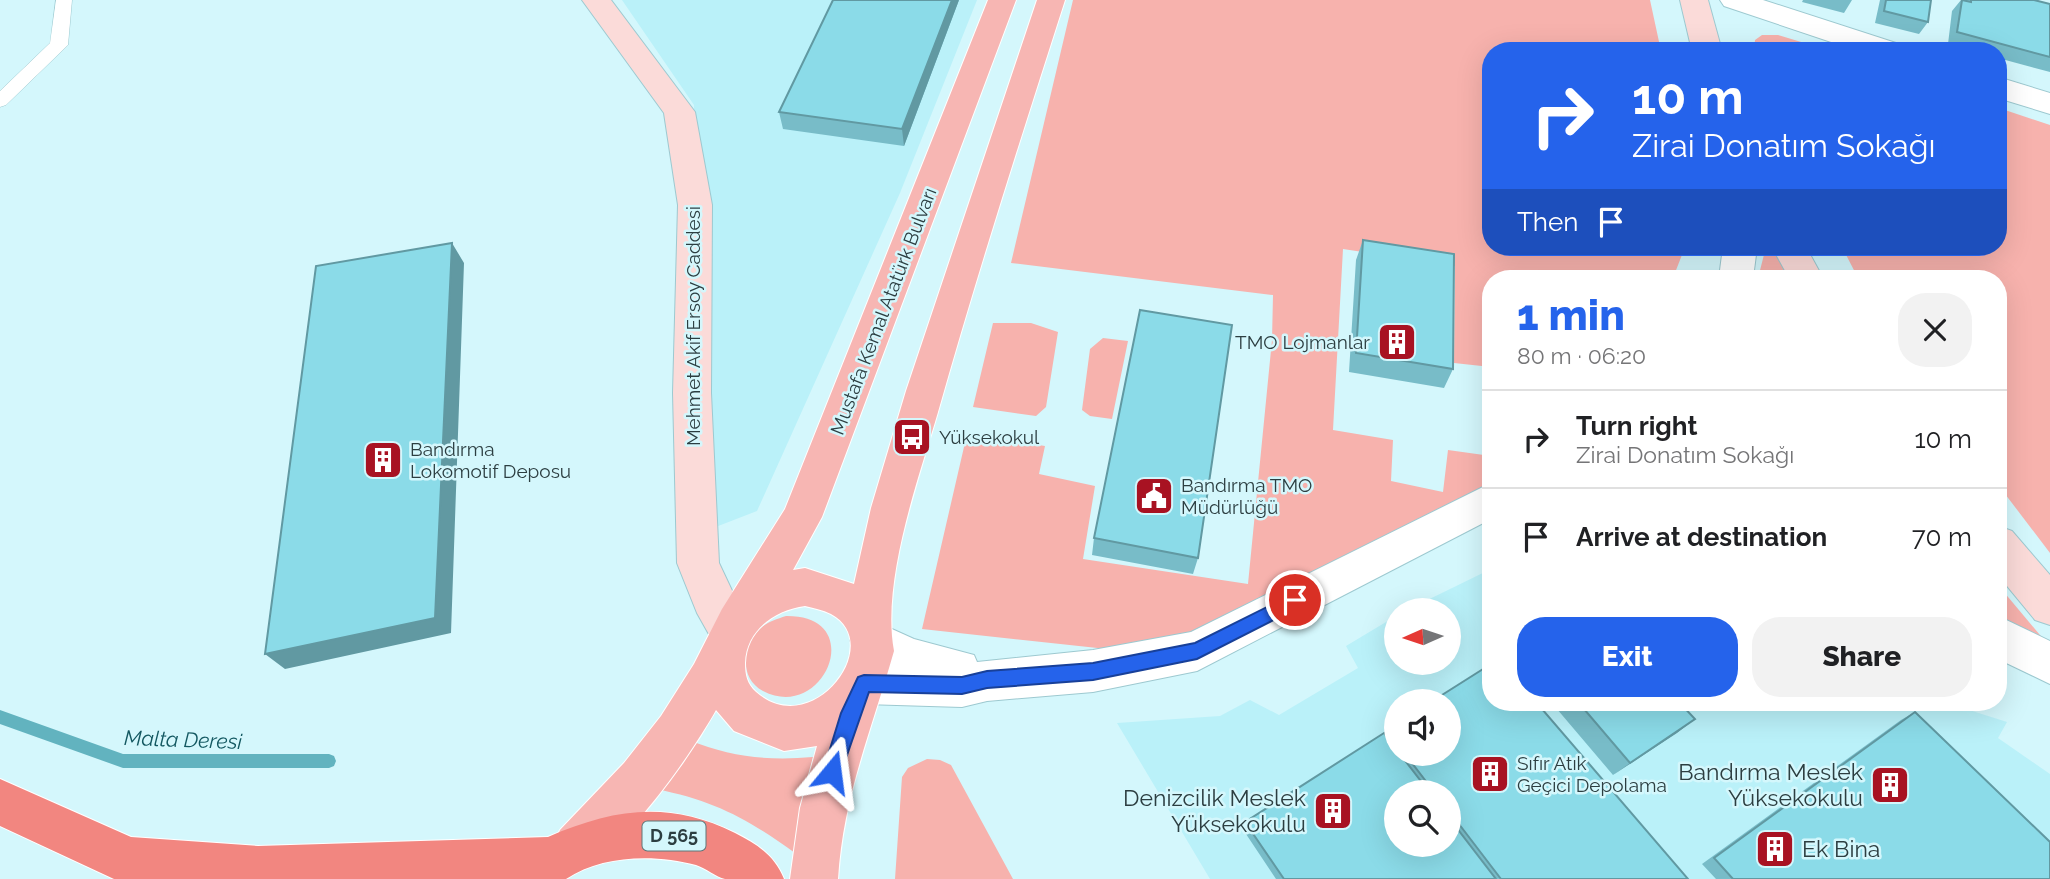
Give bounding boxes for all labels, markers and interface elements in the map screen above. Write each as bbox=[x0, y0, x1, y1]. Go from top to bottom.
text: 10 m bbox=[1632, 68, 1744, 125]
icon: right bbox=[1517, 70, 1608, 161]
text: Zirai Donatım Sokağı bbox=[1632, 127, 1936, 164]
street label: Mustafa Kemal Atatürk Bulvarı bbox=[826, 184, 940, 438]
icon: arrive bbox=[1592, 203, 1630, 241]
street label: Mehmet Akif Ersoy Caddesi bbox=[682, 206, 704, 446]
text: Then bbox=[1517, 207, 1578, 237]
text: 1 min bbox=[1517, 291, 1625, 340]
button: close bbox=[1898, 293, 1972, 367]
building icon: TMO Lojmanlar bbox=[1376, 321, 1418, 363]
place label: TMO Lojmanlar bbox=[1235, 331, 1370, 353]
text: 80 m · 06:20 bbox=[1517, 342, 1646, 369]
text: Turn right bbox=[1576, 411, 1697, 441]
bus stop icon: Yüksekokul bbox=[891, 416, 933, 458]
icon: right bbox=[1517, 420, 1555, 458]
text: 10 m bbox=[1914, 424, 1972, 454]
place label: Yüksekokul bbox=[939, 426, 1040, 448]
place label: Bandırma Lokomotif Deposu bbox=[410, 438, 571, 482]
building icon: Bandırma Lokomotif Deposu bbox=[362, 439, 404, 481]
text: Zirai Donatım Sokağı bbox=[1576, 441, 1794, 468]
place label: Bandırma TMO Müdürlüğü bbox=[1181, 474, 1312, 518]
public building icon: Bandırma TMO Müdürlüğü bbox=[1133, 475, 1175, 517]
icon: arrive bbox=[1517, 518, 1555, 556]
text: Arrive at destination bbox=[1576, 522, 1827, 552]
text: 70 m bbox=[1912, 522, 1972, 552]
pin bbox=[1265, 570, 1325, 630]
icon: arrive bbox=[1276, 581, 1314, 619]
north arrow bbox=[1384, 598, 1461, 676]
map controls bbox=[1384, 598, 1461, 857]
button: Exit bbox=[1517, 617, 1738, 697]
button: Share bbox=[1752, 617, 1972, 697]
button: sound bbox=[1384, 689, 1461, 766]
water label: Malta Deresi bbox=[124, 725, 243, 754]
position arrow bbox=[795, 735, 869, 809]
place label: Sıfır Atık Geçici Depolama bbox=[1517, 752, 1667, 796]
building icon: Sıfır Atık Geçici Depolama bbox=[1469, 753, 1511, 795]
place label: Bandırma Meslek Yüksekokulu bbox=[1678, 758, 1863, 811]
building icon: Bandırma Meslek Yüksekokulu bbox=[1869, 764, 1911, 806]
button: search bbox=[1384, 780, 1461, 857]
place label: Denizcilik Meslek Yüksekokulu bbox=[1123, 784, 1306, 837]
building icon: Denizcilik Meslek Yüksekokulu bbox=[1312, 790, 1354, 832]
road number: D 565 bbox=[642, 822, 706, 850]
building icon: Ek Bina bbox=[1754, 828, 1796, 870]
place label: Ek Bina bbox=[1802, 835, 1880, 862]

